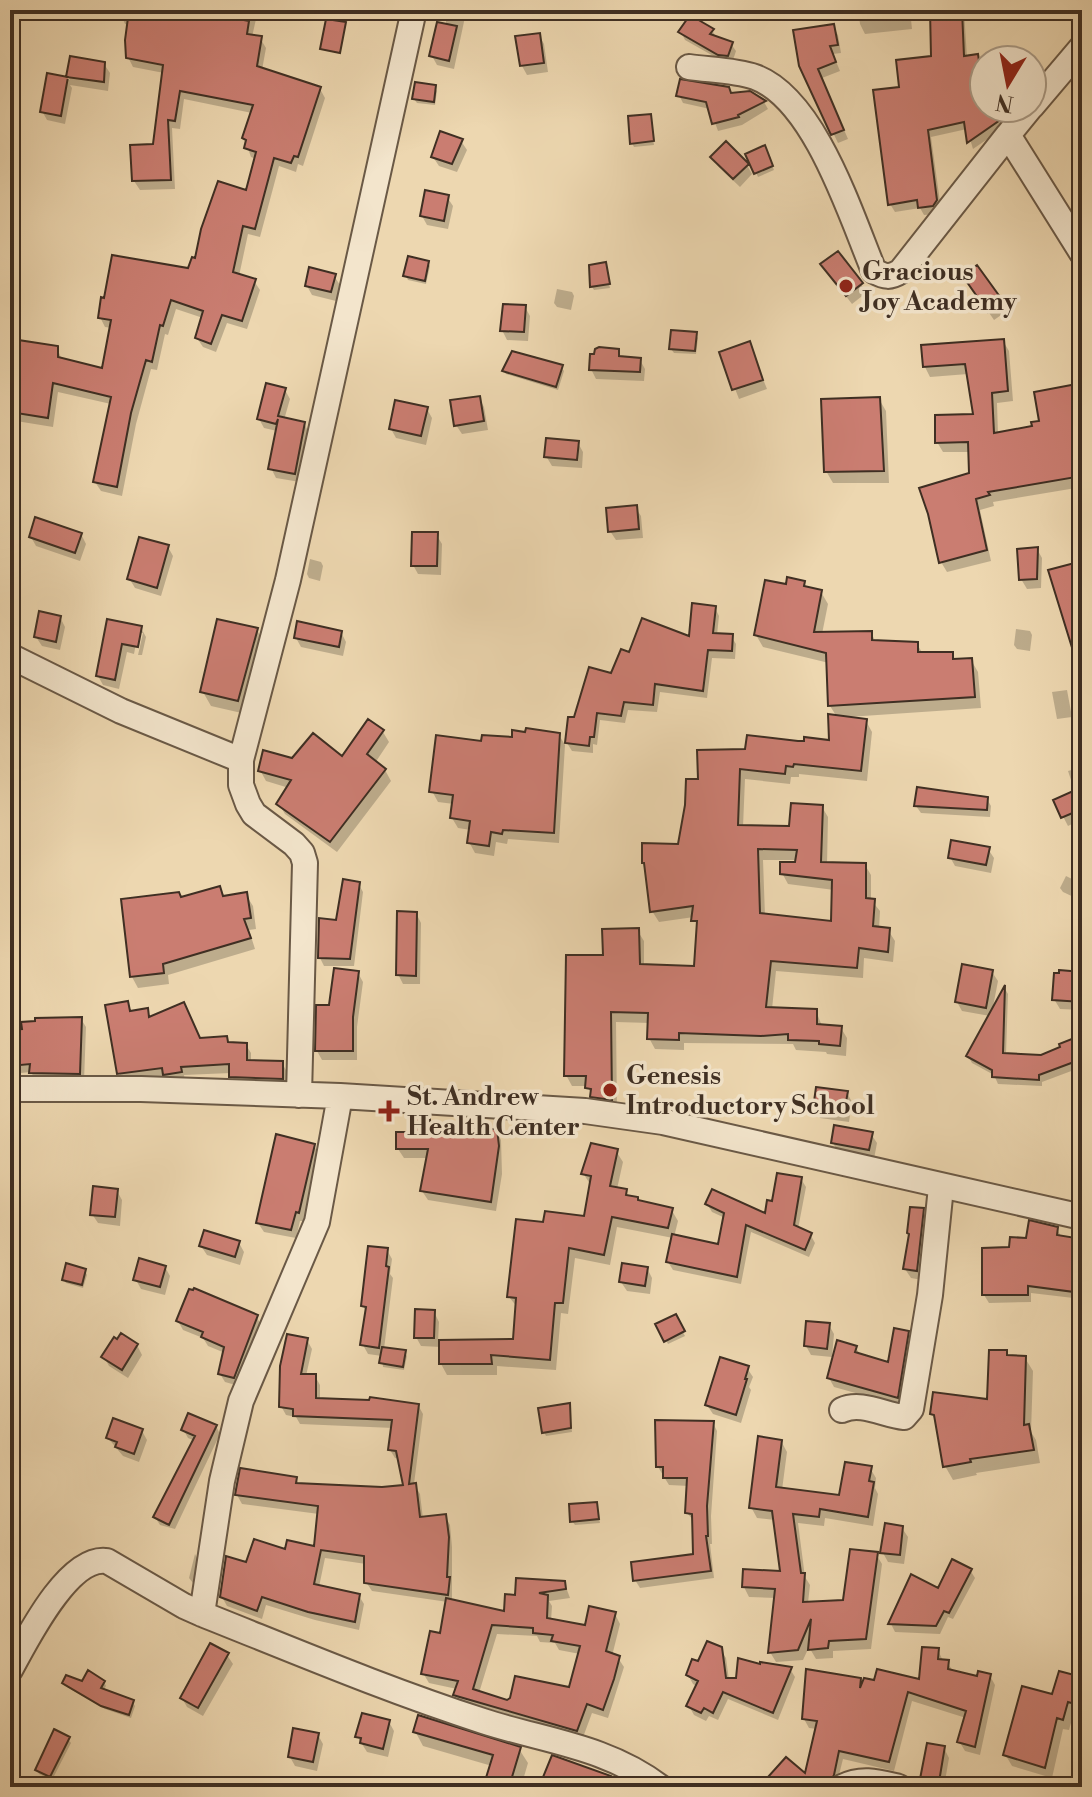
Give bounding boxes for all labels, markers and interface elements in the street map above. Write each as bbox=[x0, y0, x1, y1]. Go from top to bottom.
north arrow bbox=[968, 44, 1048, 124]
text: N bbox=[993, 87, 1016, 117]
place label: Gracious Joy Academy bbox=[859, 256, 1018, 318]
marker: Gracious Joy Academy bbox=[837, 277, 855, 295]
place label: Genesis Introductory School bbox=[626, 1060, 875, 1122]
place label: St. Andrew Health Center bbox=[407, 1081, 580, 1143]
marker: Genesis Introductory School bbox=[601, 1081, 619, 1099]
marker: St. Andrew Health Center bbox=[378, 1100, 400, 1122]

